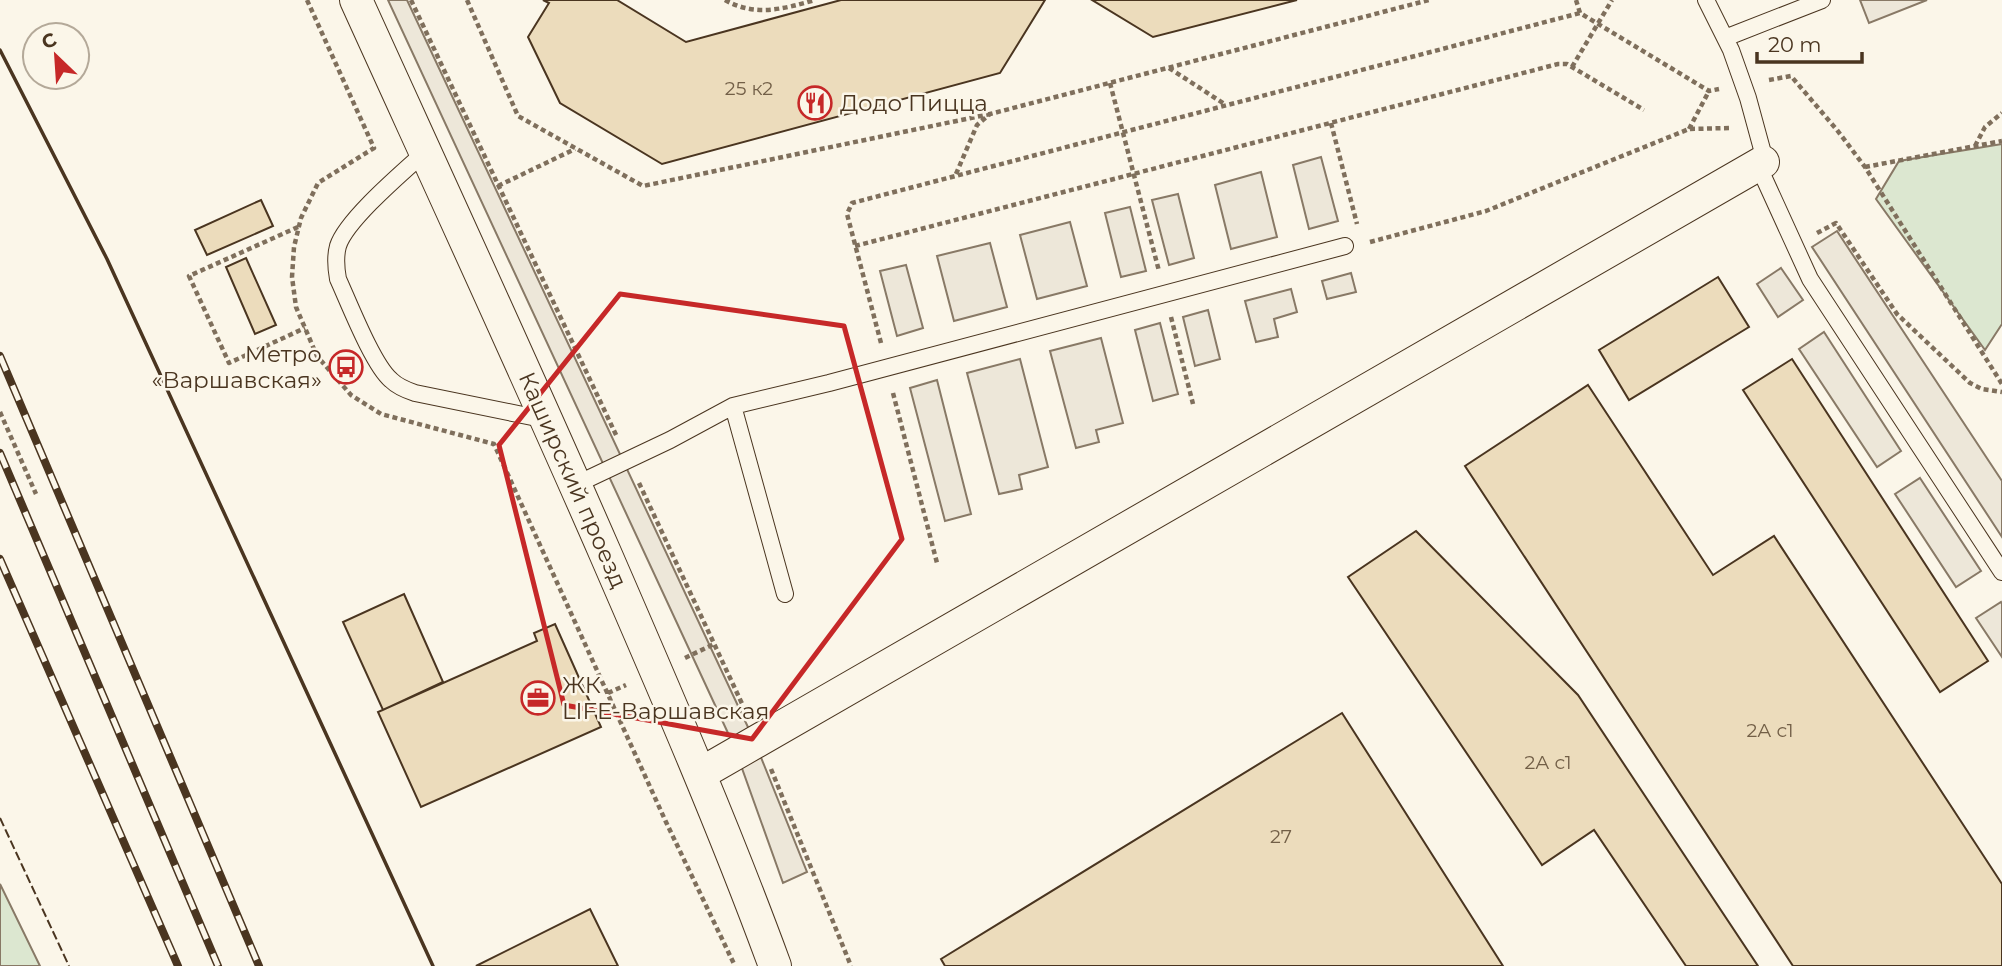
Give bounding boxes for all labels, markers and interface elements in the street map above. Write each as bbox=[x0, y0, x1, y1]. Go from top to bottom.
north arrow bbox=[21, 21, 91, 91]
scale bar bbox=[1757, 21, 1862, 65]
text: С bbox=[38, 28, 60, 54]
text: 20 m bbox=[1768, 32, 1822, 57]
house number: 25 к2 bbox=[725, 77, 773, 100]
restaurant icon: Додо Пицца bbox=[796, 84, 834, 122]
place label: Додо Пицца bbox=[840, 89, 988, 117]
place label: Метро «Варшавская» bbox=[151, 340, 322, 394]
bus stop icon: Метро «Варшавская» bbox=[327, 348, 365, 386]
street label: Каширский проезд bbox=[513, 368, 633, 592]
place label: ЖК LIFE-Варшавская bbox=[562, 671, 769, 725]
office icon: ЖК LIFE-Варшавская bbox=[519, 679, 557, 717]
house number: 2А с1 bbox=[1746, 719, 1794, 742]
house number: 2А с1 bbox=[1524, 751, 1572, 774]
house number: 27 bbox=[1270, 825, 1292, 848]

